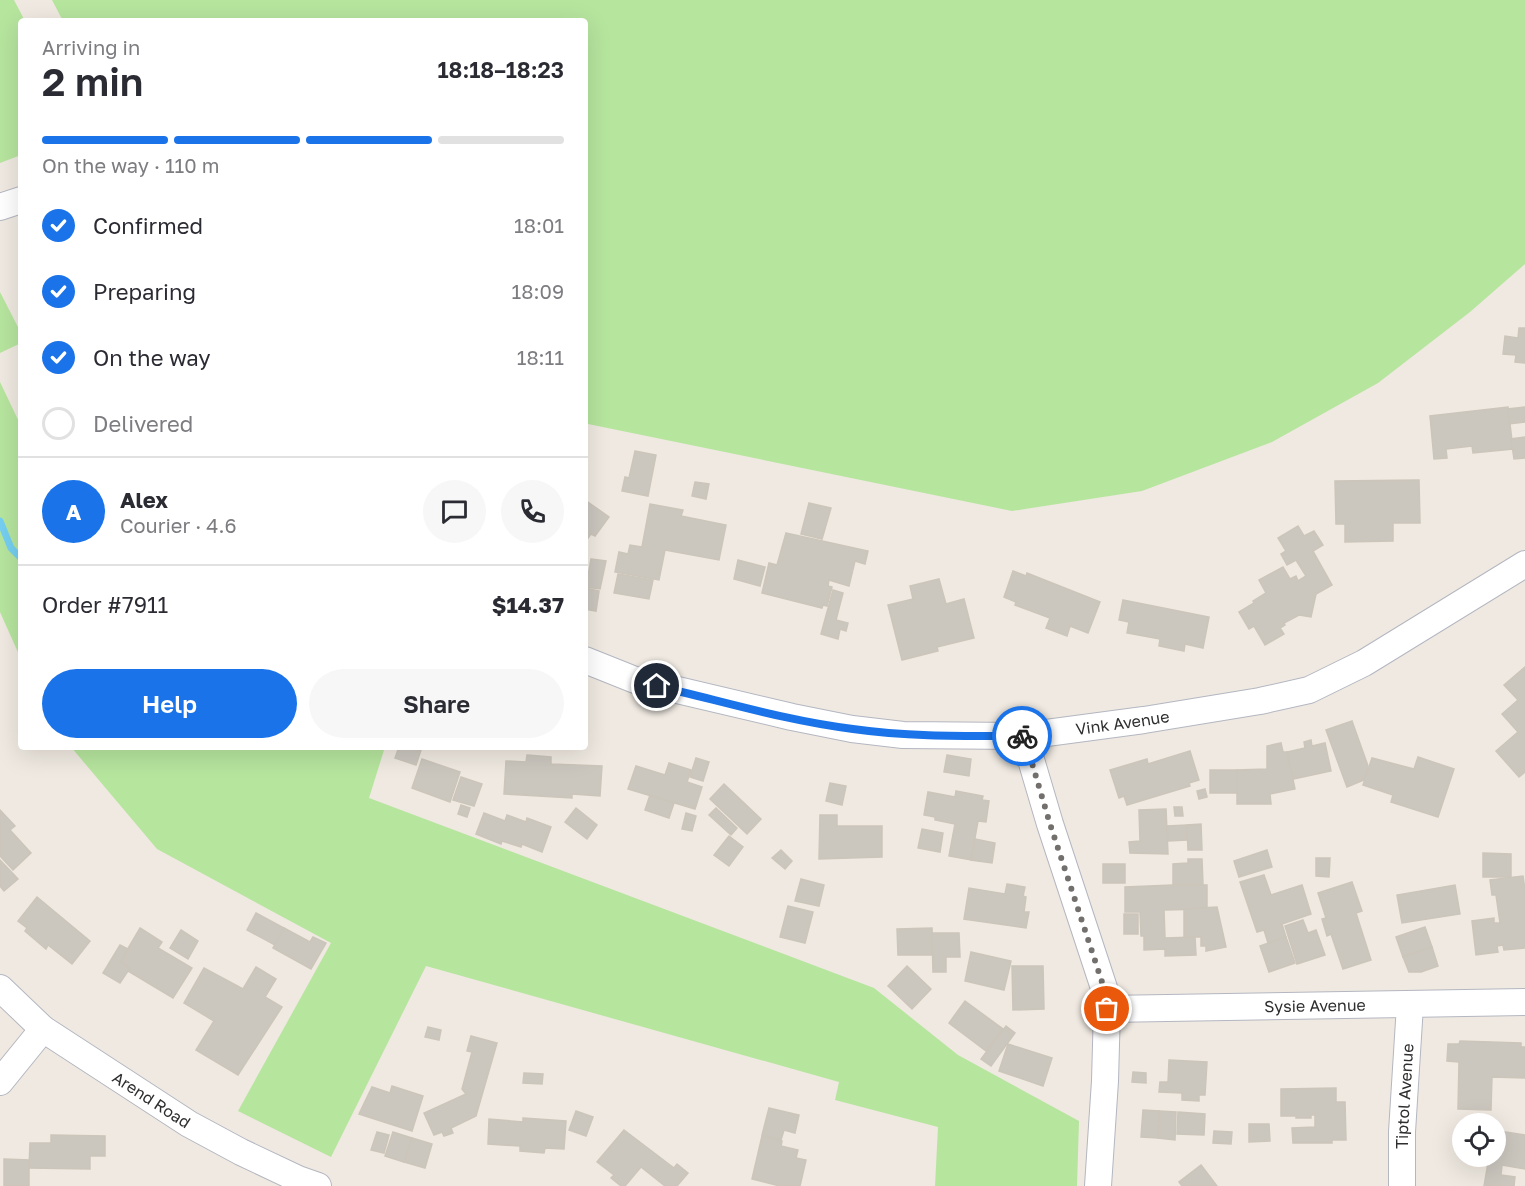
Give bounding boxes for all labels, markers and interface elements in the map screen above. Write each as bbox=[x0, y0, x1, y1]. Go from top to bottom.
text: Arriving in bbox=[42, 35, 140, 59]
text: 18:18–18:23 bbox=[437, 56, 564, 83]
text: 2 min bbox=[42, 58, 143, 105]
text: On the way · 110 m bbox=[42, 153, 219, 177]
icon: check bbox=[42, 209, 75, 242]
text: Confirmed bbox=[93, 212, 203, 239]
text: 18:01 bbox=[514, 213, 564, 237]
icon: check bbox=[42, 275, 75, 308]
text: Preparing bbox=[93, 278, 196, 305]
text: 18:09 bbox=[512, 279, 564, 303]
icon: check bbox=[42, 341, 75, 374]
text: On the way bbox=[93, 344, 211, 371]
text: 18:11 bbox=[517, 345, 564, 369]
text: Delivered bbox=[93, 410, 193, 437]
button: chat bbox=[423, 480, 486, 543]
button: phone bbox=[501, 480, 564, 543]
text: Alex bbox=[120, 486, 168, 513]
text: A bbox=[66, 498, 81, 525]
text: Courier · 4.6 bbox=[120, 513, 237, 537]
text: Order #7911 bbox=[42, 591, 168, 618]
text: $14.37 bbox=[492, 591, 564, 618]
pin bbox=[631, 660, 682, 711]
button: Help bbox=[42, 669, 297, 738]
button: Share bbox=[309, 669, 564, 738]
icon: home bbox=[640, 669, 673, 702]
courier bbox=[992, 706, 1052, 766]
street label: Vink Avenue bbox=[1074, 706, 1171, 739]
icon: bike bbox=[1006, 720, 1039, 753]
pin bbox=[1081, 983, 1132, 1034]
icon: bag bbox=[1090, 992, 1123, 1025]
street label: Sysie Avenue bbox=[1264, 995, 1366, 1016]
street label: Tiptol Avenue bbox=[1392, 1043, 1418, 1149]
street label: Arend Road bbox=[109, 1067, 194, 1132]
map controls bbox=[1452, 1113, 1506, 1167]
button: locate bbox=[1452, 1113, 1506, 1167]

